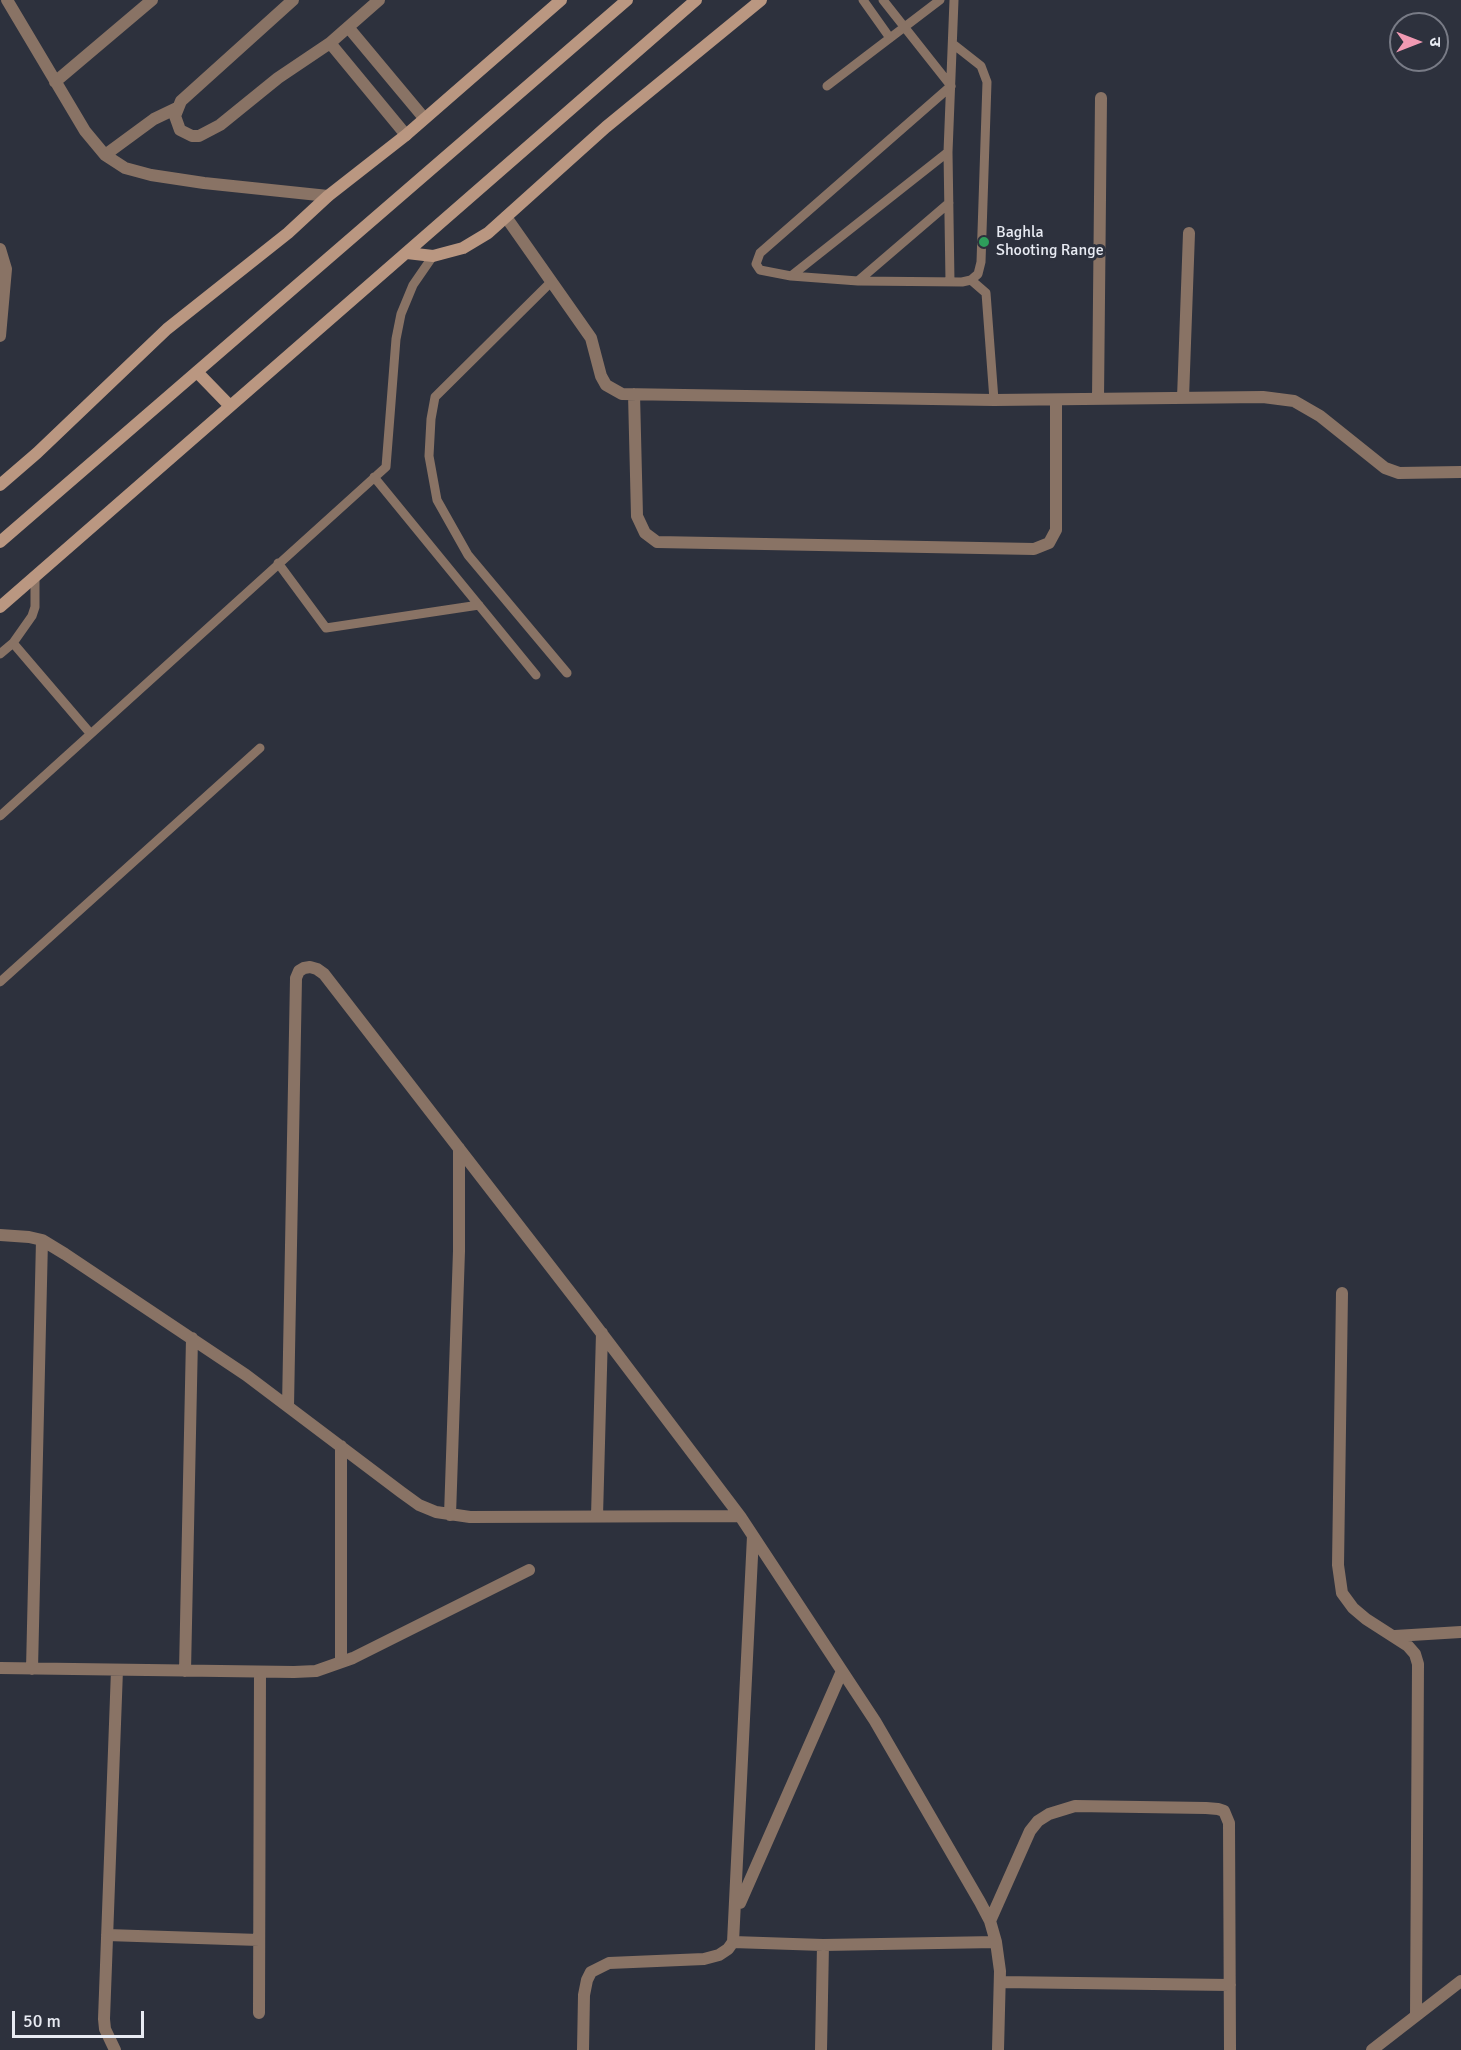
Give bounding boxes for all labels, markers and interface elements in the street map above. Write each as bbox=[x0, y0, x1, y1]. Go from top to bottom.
north arrow bbox=[1389, 12, 1449, 72]
text: उ bbox=[1425, 37, 1445, 47]
place label: Baghla Shooting Range bbox=[996, 223, 1104, 261]
marker: Baghla Shooting Range bbox=[977, 235, 991, 249]
scale bar bbox=[15, 1999, 147, 2037]
text: 50 m bbox=[23, 2010, 61, 2032]

